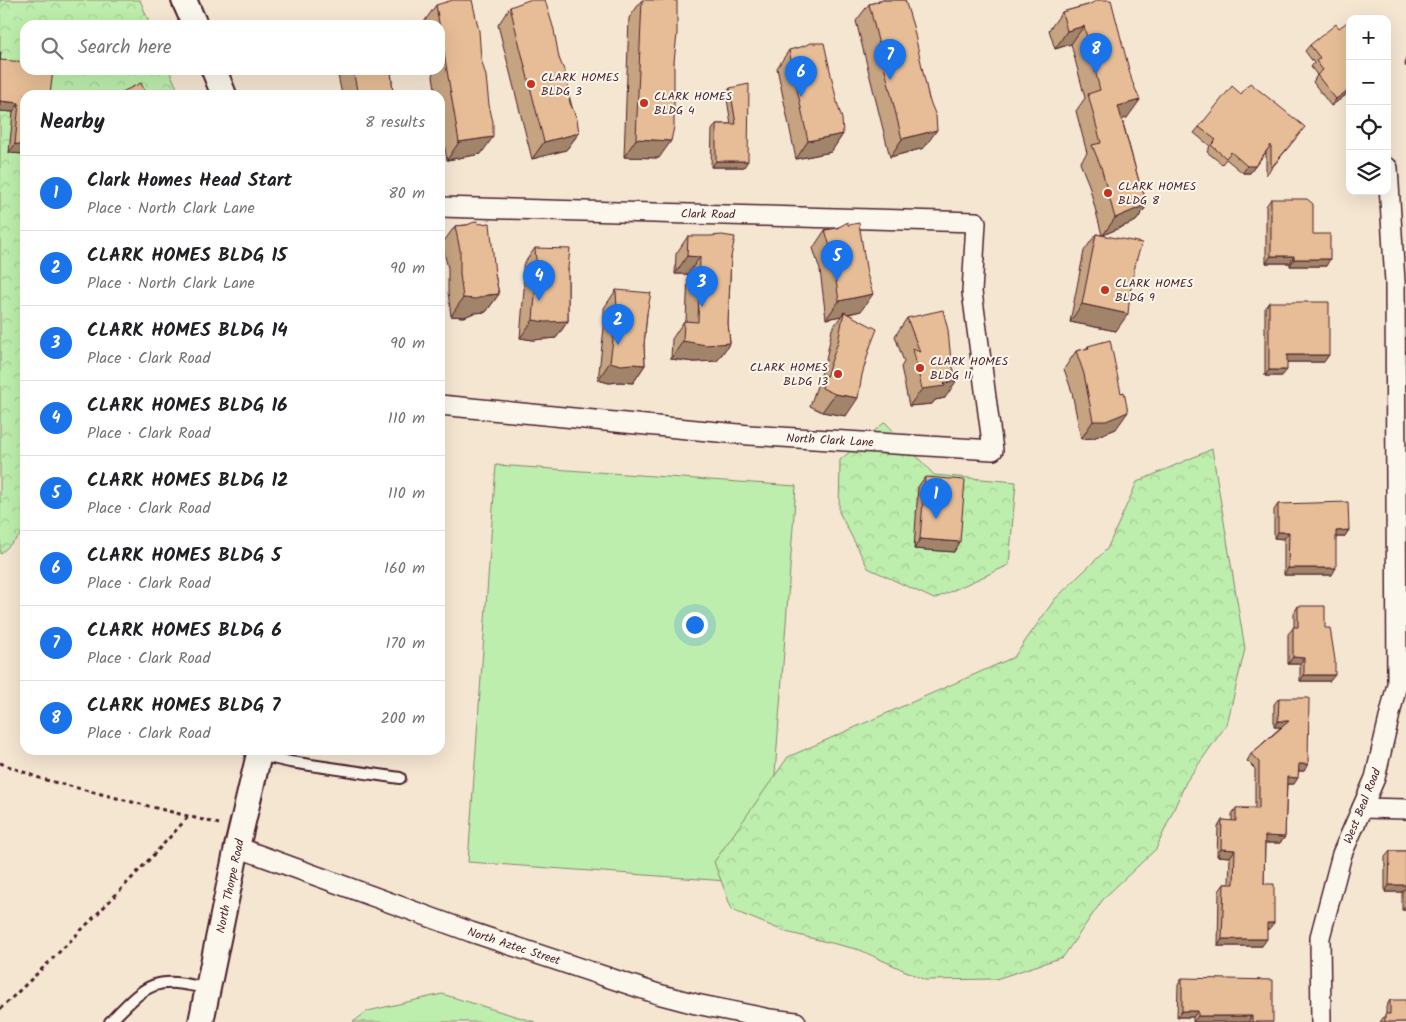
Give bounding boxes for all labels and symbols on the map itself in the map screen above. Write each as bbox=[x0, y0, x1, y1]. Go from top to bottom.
pin: 8 bbox=[1080, 33, 1112, 74]
pin: 7 bbox=[874, 39, 906, 80]
pin: 6 bbox=[785, 56, 817, 97]
place label: CLARK HOMES BLDG 3 bbox=[541, 68, 620, 101]
marker: CLARK HOMES BLDG 3 bbox=[525, 78, 537, 90]
place label: CLARK HOMES BLDG 4 bbox=[654, 87, 733, 120]
marker: CLARK HOMES BLDG 4 bbox=[638, 97, 650, 109]
place label: CLARK HOMES BLDG 8 bbox=[1118, 177, 1197, 210]
marker: CLARK HOMES BLDG 8 bbox=[1102, 187, 1114, 199]
street label: Clark Road bbox=[681, 205, 736, 224]
pin: 5 bbox=[821, 240, 853, 281]
pin: 4 bbox=[523, 260, 555, 301]
pin: 3 bbox=[686, 266, 718, 307]
place label: CLARK HOMES BLDG 9 bbox=[1115, 274, 1194, 307]
marker: CLARK HOMES BLDG 9 bbox=[1099, 284, 1111, 296]
pin: 2 bbox=[602, 304, 634, 345]
place label: CLARK HOMES BLDG 11 bbox=[930, 352, 1009, 385]
place label: CLARK HOMES BLDG 13 bbox=[750, 358, 829, 391]
marker: CLARK HOMES BLDG 11 bbox=[914, 362, 926, 374]
marker: CLARK HOMES BLDG 13 bbox=[832, 368, 844, 380]
street label: North Clark Lane bbox=[786, 429, 875, 452]
pin: 1 bbox=[920, 478, 952, 519]
your location bbox=[682, 612, 708, 638]
street label: West Beal Road bbox=[1339, 765, 1387, 847]
street label: North Thorpe Road bbox=[211, 836, 250, 935]
street label: North Aztec Street bbox=[465, 923, 563, 971]

